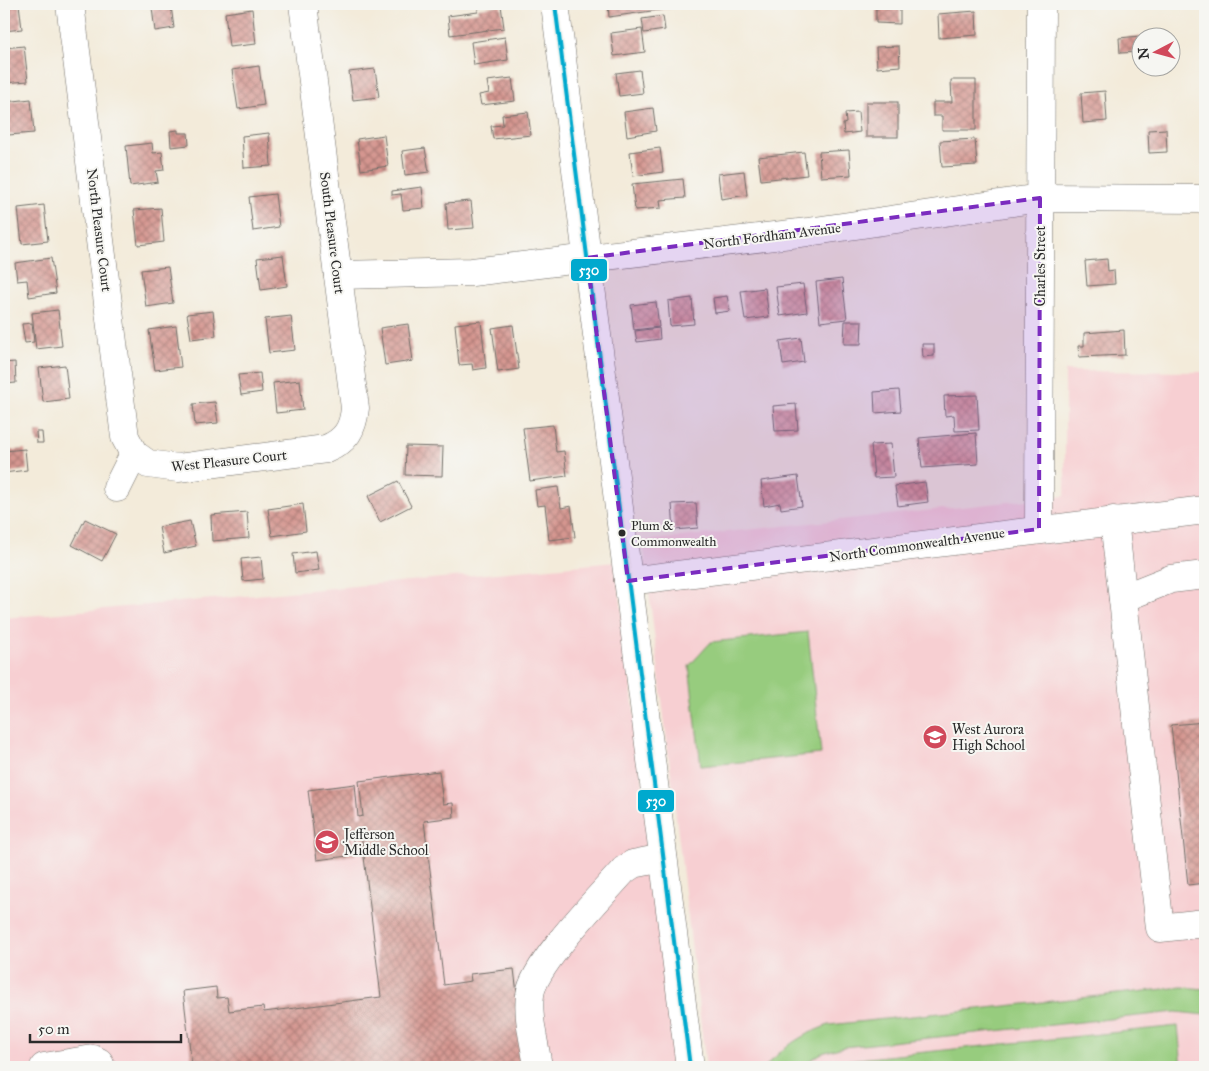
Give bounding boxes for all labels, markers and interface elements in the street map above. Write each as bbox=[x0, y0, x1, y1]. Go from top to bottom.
north arrow bbox=[1132, 28, 1182, 78]
text: N bbox=[1134, 46, 1153, 60]
street label: North Pleasure Court bbox=[83, 167, 115, 293]
street label: South Pleasure Court bbox=[316, 171, 348, 295]
street label: North Fordham Avenue bbox=[702, 219, 842, 253]
street label: Charles Street bbox=[1032, 226, 1049, 306]
line badge: 530 bbox=[570, 258, 608, 282]
text: 530 bbox=[579, 262, 599, 280]
street label: West Pleasure Court bbox=[170, 446, 288, 476]
place label: Plum & Commonwealth bbox=[631, 518, 717, 550]
street label: North Commonwealth Avenue bbox=[828, 524, 1006, 566]
marker: Plum & Commonwealth bbox=[617, 528, 627, 538]
place label: West Aurora High School bbox=[952, 721, 1025, 754]
school or university icon: West Aurora High School bbox=[922, 724, 948, 750]
line badge: 530 bbox=[637, 789, 675, 813]
text: 530 bbox=[646, 793, 666, 811]
place label: Jefferson Middle School bbox=[342, 826, 429, 859]
school or university icon: Jefferson Middle School bbox=[314, 829, 340, 855]
scale bar bbox=[30, 1011, 181, 1043]
text: 50 m bbox=[38, 1020, 70, 1038]

